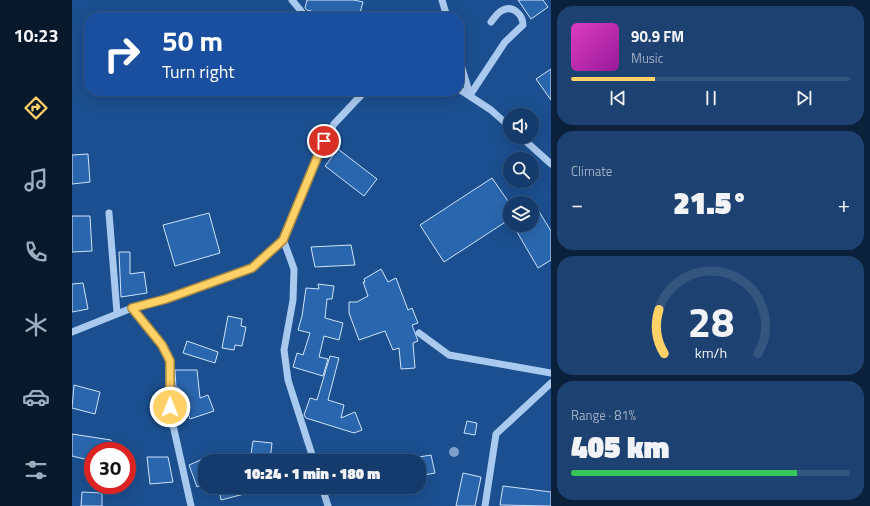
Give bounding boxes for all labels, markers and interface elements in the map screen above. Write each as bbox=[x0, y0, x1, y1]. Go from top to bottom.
text: 50 m bbox=[162, 19, 223, 62]
text: 10:23 bbox=[14, 22, 58, 49]
text: 90.9 FM bbox=[631, 25, 684, 48]
icon: right bbox=[96, 28, 148, 80]
text: Music bbox=[631, 48, 663, 68]
text: Turn right bbox=[162, 58, 235, 85]
icon: previous bbox=[607, 87, 629, 109]
icon: pause bbox=[700, 87, 722, 109]
icon: next bbox=[793, 87, 815, 109]
icon: directions bbox=[22, 94, 50, 122]
map controls bbox=[503, 108, 539, 232]
button: sound bbox=[503, 108, 539, 144]
pin bbox=[307, 124, 341, 158]
icon: arrive bbox=[313, 130, 335, 152]
button: search bbox=[503, 152, 539, 188]
text: Climate bbox=[571, 161, 612, 181]
icon: music bbox=[22, 166, 50, 194]
text: 21.5° bbox=[673, 180, 748, 226]
text: − bbox=[571, 187, 583, 221]
text: + bbox=[838, 187, 850, 221]
button: layers bbox=[503, 196, 539, 232]
icon: phone bbox=[22, 238, 50, 266]
text: 28 bbox=[687, 289, 734, 352]
icon: climate bbox=[22, 311, 50, 339]
text: km/h bbox=[694, 341, 727, 363]
icon: car bbox=[22, 383, 50, 411]
position arrow bbox=[149, 386, 191, 428]
text: Range · 81% bbox=[571, 405, 636, 425]
text: 405 km bbox=[571, 424, 669, 470]
speed limit sign: 30 bbox=[84, 442, 136, 494]
icon: filters bbox=[22, 456, 50, 484]
text: 10:24 · 1 min · 180 m bbox=[244, 462, 380, 485]

